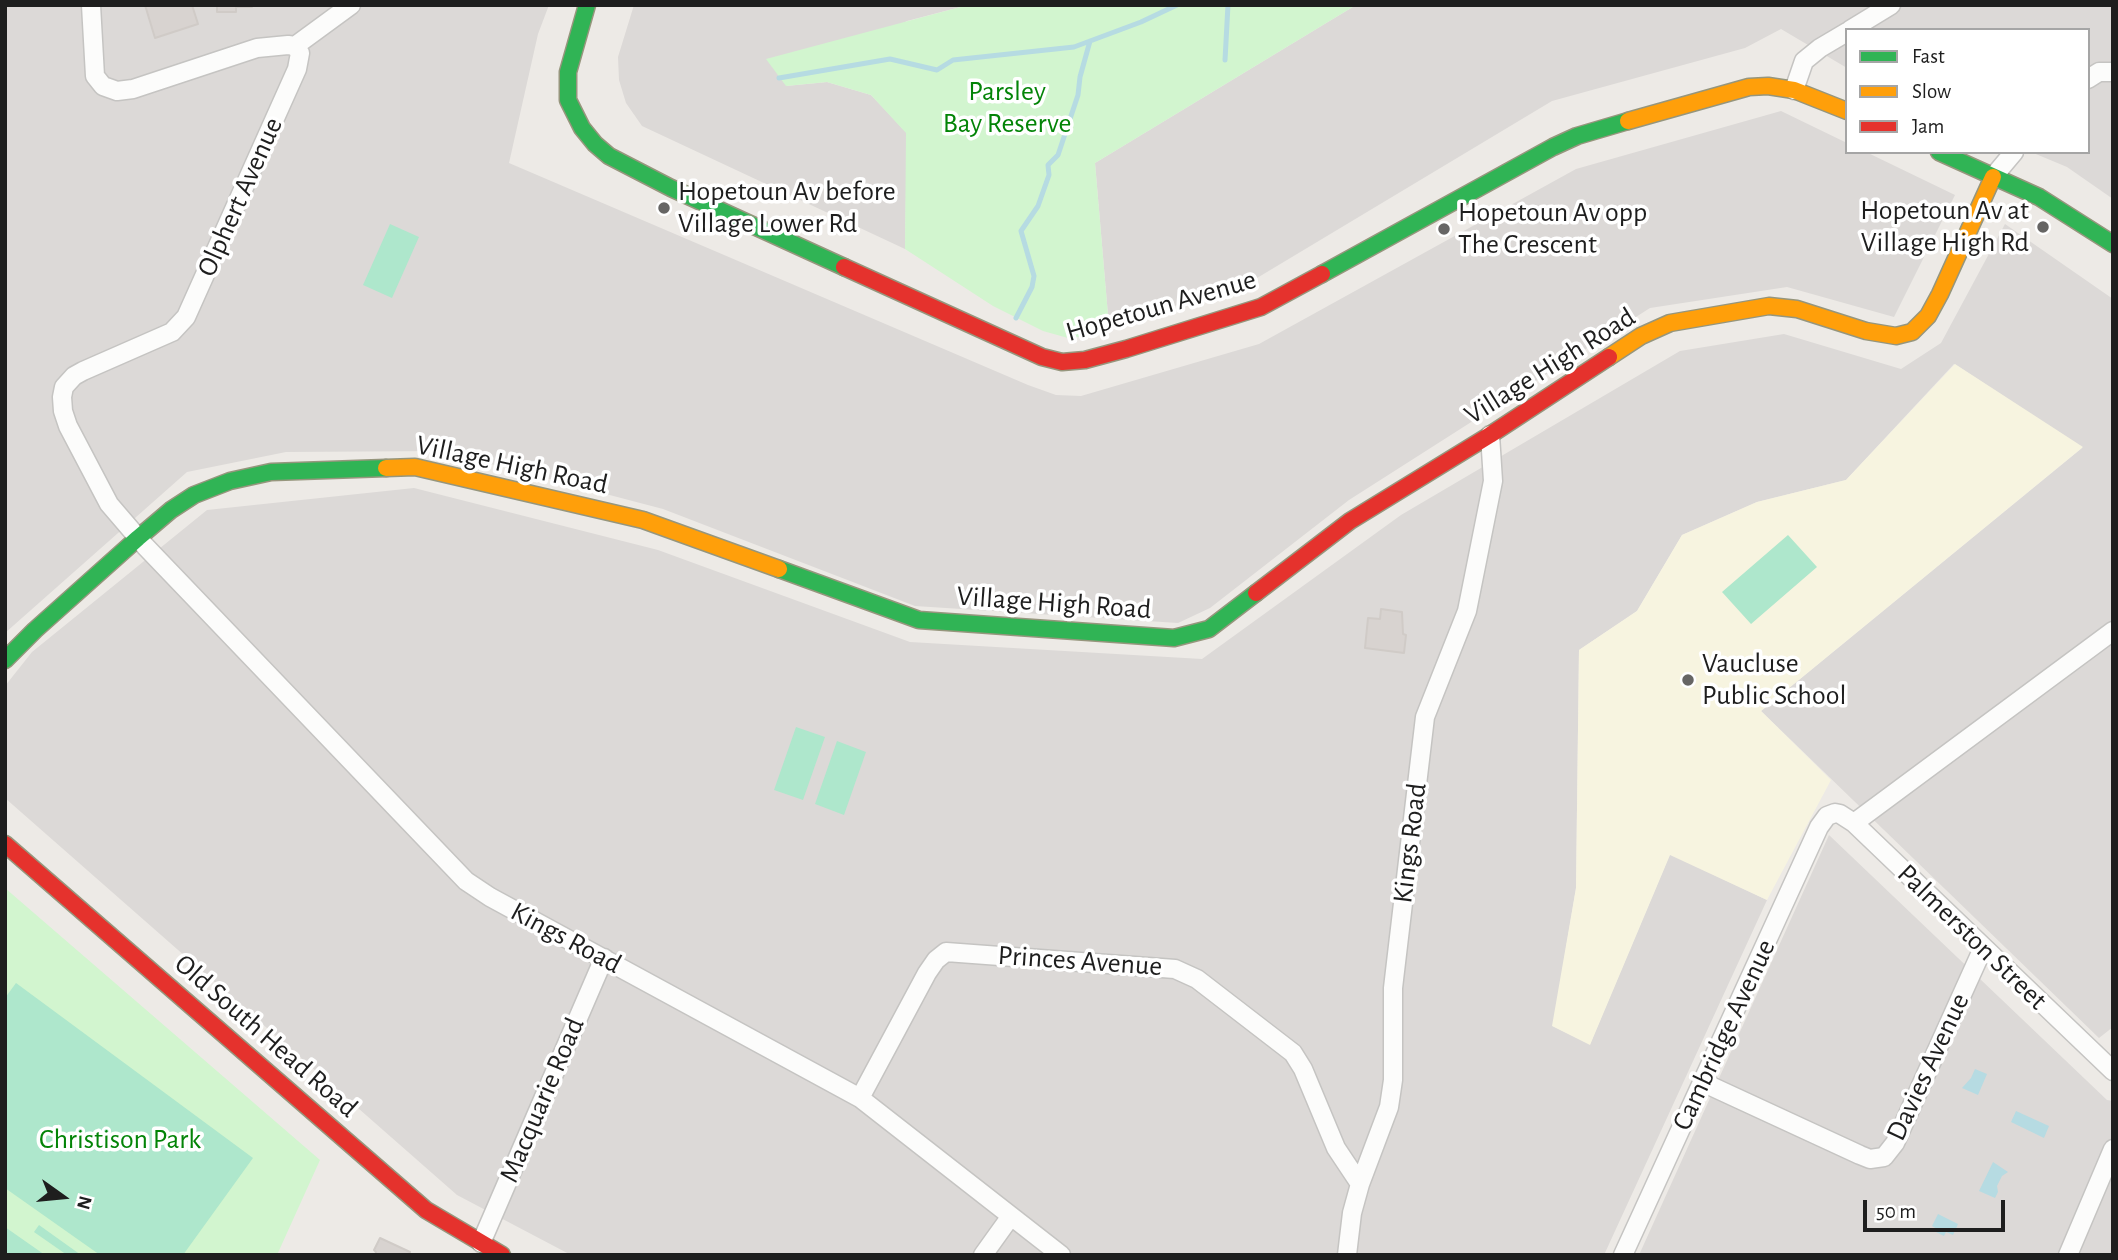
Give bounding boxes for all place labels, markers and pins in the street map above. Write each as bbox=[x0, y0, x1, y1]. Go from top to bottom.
place label: Hopetoun Av before Village Lower Rd bbox=[678, 175, 896, 241]
place label: Hopetoun Av at Village High Rd bbox=[1860, 194, 2029, 260]
place label: Hopetoun Av opp The Crescent bbox=[1458, 196, 1647, 262]
marker: Hopetoun Av before Village Lower Rd bbox=[656, 200, 672, 216]
marker: Hopetoun Av at Village High Rd bbox=[2035, 219, 2051, 235]
marker: Hopetoun Av opp The Crescent bbox=[1436, 221, 1452, 237]
place label: Vaucluse Public School bbox=[1702, 647, 1846, 713]
marker: Vaucluse Public School bbox=[1680, 672, 1696, 688]

